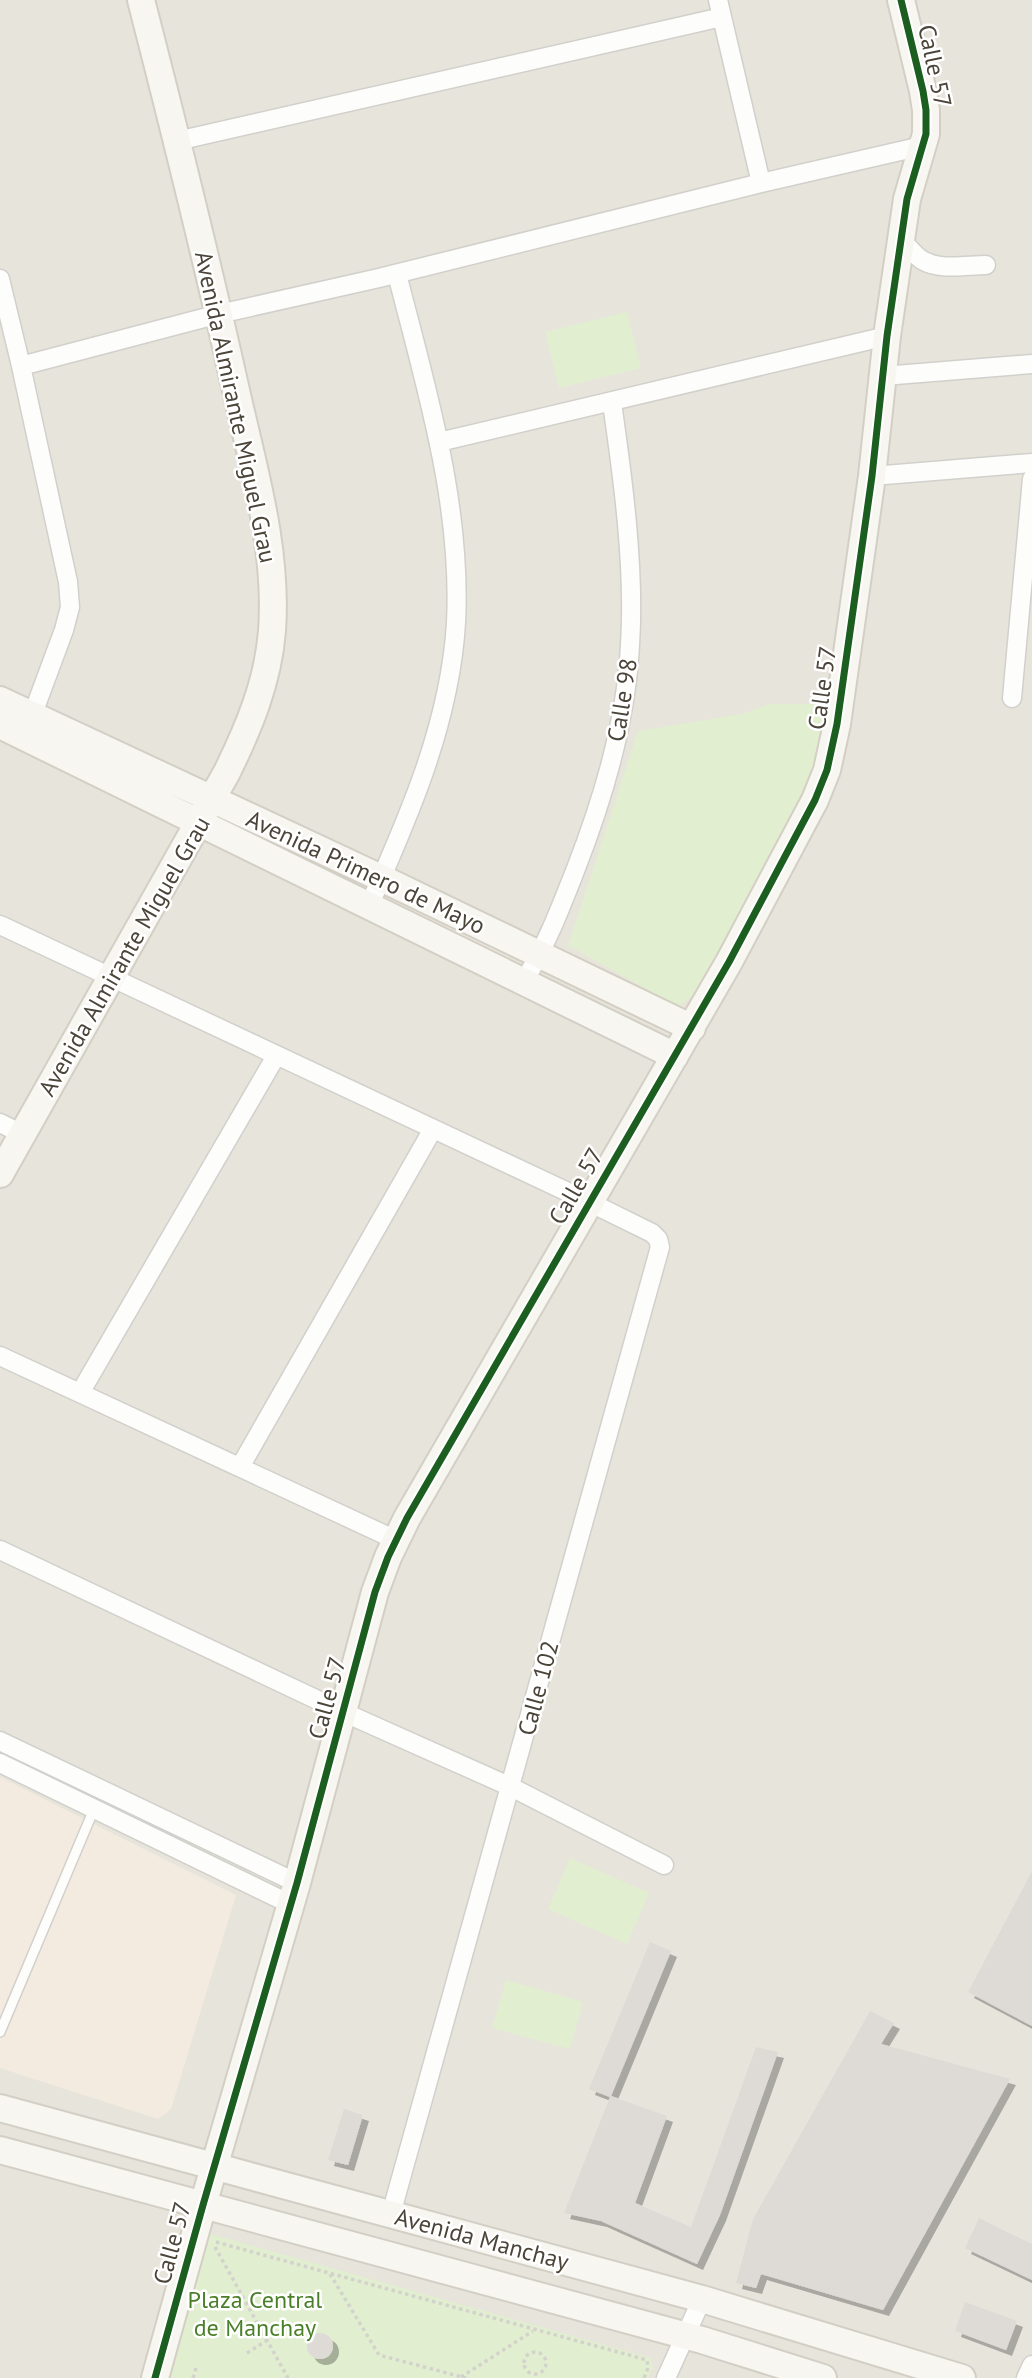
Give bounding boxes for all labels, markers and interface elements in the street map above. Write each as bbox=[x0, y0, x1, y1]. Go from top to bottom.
street label: Calle 57 bbox=[911, 22, 959, 110]
street label: Avenida Almirante Miguel Grau bbox=[188, 248, 284, 566]
street label: Calle 57 bbox=[801, 644, 843, 732]
street label: Calle 98 bbox=[600, 656, 644, 744]
street label: Avenida Primero de Mayo bbox=[242, 803, 490, 941]
street label: Avenida Almirante Miguel Grau bbox=[31, 811, 217, 1101]
street label: Calle 57 bbox=[542, 1142, 610, 1230]
street label: Calle 102 bbox=[510, 1637, 566, 1739]
street label: Calle 57 bbox=[301, 1653, 353, 1743]
street label: Calle 57 bbox=[146, 2198, 198, 2288]
street label: Avenida Manchay bbox=[392, 2201, 572, 2277]
park label: Plaza Central de Manchay bbox=[188, 2284, 322, 2343]

